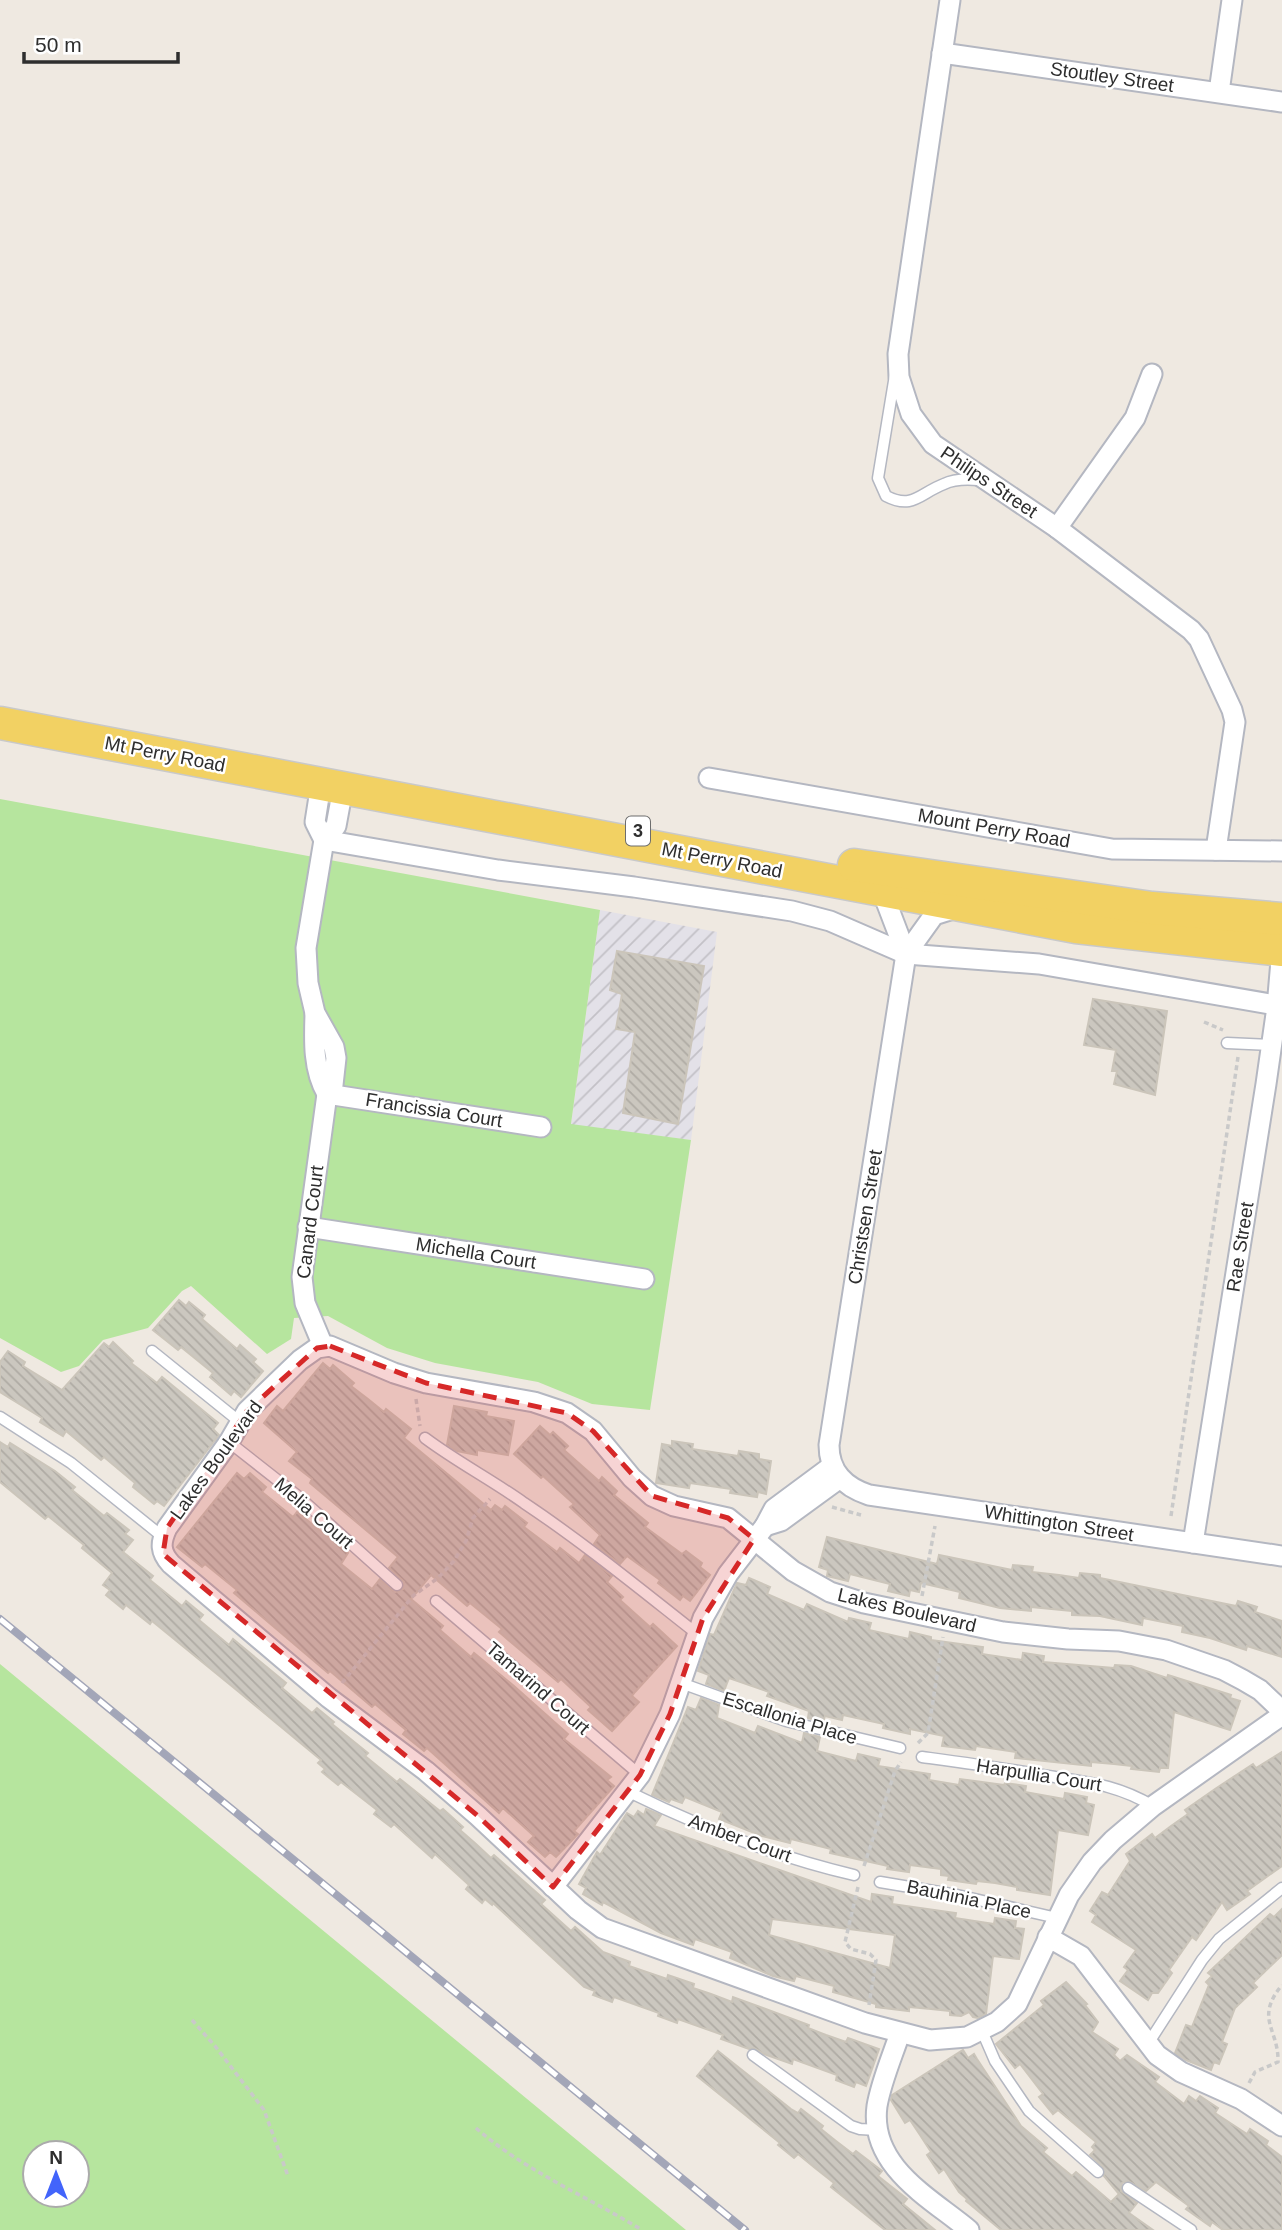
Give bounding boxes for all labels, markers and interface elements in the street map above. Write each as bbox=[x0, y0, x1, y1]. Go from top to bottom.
scale bar bbox=[24, 21, 178, 65]
text: 50 m bbox=[35, 33, 82, 56]
street label: Stoutley Street bbox=[1049, 58, 1176, 96]
street label: Philips Street bbox=[937, 442, 1042, 522]
street label: Mt Perry Road bbox=[103, 732, 227, 776]
street label: Mount Perry Road bbox=[916, 804, 1072, 852]
road number: 3 bbox=[626, 816, 650, 846]
street label: Mt Perry Road bbox=[660, 838, 784, 882]
street label: Francissia Court bbox=[364, 1089, 505, 1131]
street label: Christsen Street bbox=[844, 1147, 886, 1286]
street label: Canard Court bbox=[293, 1163, 327, 1280]
street label: Rae Street bbox=[1223, 1200, 1258, 1293]
street label: Michella Court bbox=[414, 1233, 538, 1273]
street label: Lakes Boulevard bbox=[166, 1397, 266, 1523]
street label: Melia Court bbox=[270, 1473, 358, 1553]
street label: Whittington Street bbox=[983, 1501, 1136, 1545]
street label: Lakes Boulevard bbox=[836, 1584, 978, 1636]
street label: Tamarind Court bbox=[482, 1637, 594, 1739]
street label: Escallonia Place bbox=[720, 1688, 860, 1748]
street label: Harpullia Court bbox=[975, 1755, 1104, 1795]
street label: Amber Court bbox=[686, 1810, 795, 1867]
street label: Bauhinia Place bbox=[905, 1876, 1033, 1922]
north arrow bbox=[21, 2139, 91, 2209]
text: N bbox=[49, 2147, 63, 2168]

